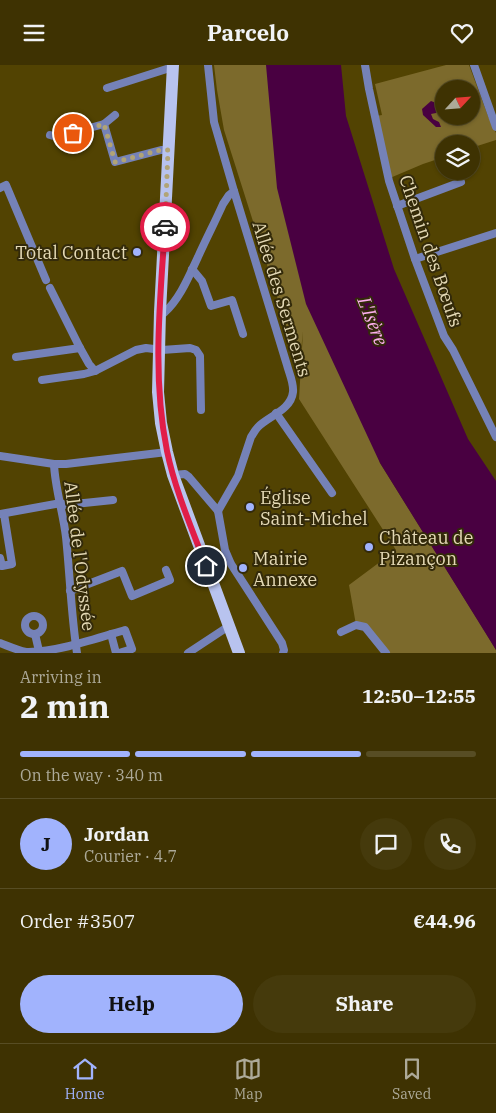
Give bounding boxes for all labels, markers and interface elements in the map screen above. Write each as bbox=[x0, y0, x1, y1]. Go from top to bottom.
text: Parcelo bbox=[207, 18, 289, 47]
icon: menu bbox=[20, 19, 48, 47]
icon: heart bbox=[448, 19, 476, 47]
north arrow bbox=[435, 80, 480, 125]
map controls bbox=[435, 80, 480, 180]
pin bbox=[52, 112, 94, 154]
icon: bag bbox=[59, 119, 87, 147]
button: layers bbox=[435, 135, 480, 180]
street label: Chemin des Bœufs bbox=[394, 172, 468, 330]
courier bbox=[140, 202, 190, 252]
icon: car bbox=[151, 213, 179, 241]
street label: Allée des Serments bbox=[247, 218, 317, 380]
place label: Total Contact bbox=[15, 241, 127, 264]
marker: Total Contact bbox=[131, 246, 143, 258]
water label: L'Isère bbox=[352, 292, 394, 350]
street label: Allée de l'Odyssée bbox=[59, 480, 101, 632]
place label: Église Saint-Michel bbox=[260, 486, 368, 530]
marker: Église Saint-Michel bbox=[244, 501, 256, 513]
place label: Château de Pizançon bbox=[379, 526, 473, 570]
marker: Château de Pizançon bbox=[363, 541, 375, 553]
pin bbox=[185, 545, 227, 587]
place label: Mairie Annexe bbox=[253, 547, 317, 591]
icon: home bbox=[192, 552, 220, 580]
marker: Mairie Annexe bbox=[237, 562, 249, 574]
text: Arriving in bbox=[20, 667, 102, 687]
text: 12:50–12:55 bbox=[362, 684, 476, 708]
text: 2 min bbox=[20, 685, 110, 727]
text: On the way · 340 m bbox=[20, 765, 163, 785]
button: chat bbox=[360, 818, 412, 870]
button: phone bbox=[424, 818, 476, 870]
text: Jordan bbox=[84, 822, 149, 846]
text: J bbox=[41, 832, 51, 856]
text: Courier · 4.7 bbox=[84, 846, 177, 866]
text: Order #3507 bbox=[20, 909, 135, 933]
text: €44.96 bbox=[413, 909, 476, 933]
button: Help bbox=[20, 975, 243, 1033]
button: Share bbox=[253, 975, 476, 1033]
tab: Home bbox=[65, 1055, 105, 1103]
tab: Map bbox=[234, 1055, 263, 1103]
tab: Saved bbox=[392, 1055, 431, 1103]

